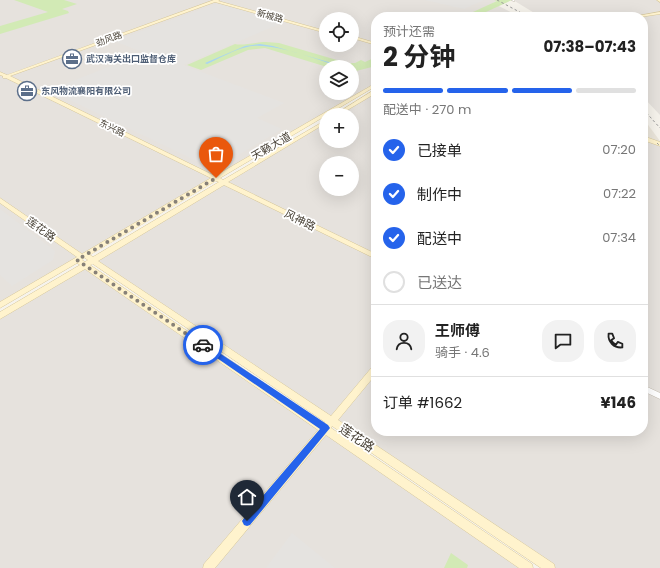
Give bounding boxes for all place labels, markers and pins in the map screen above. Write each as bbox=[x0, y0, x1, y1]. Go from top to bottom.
office icon: 武汉海关出口监督仓库 bbox=[61, 48, 83, 70]
place label: 武汉海关出口监督仓库 bbox=[86, 53, 176, 65]
office icon: 东风物流襄阳有限公司 bbox=[16, 80, 38, 102]
place label: 东风物流襄阳有限公司 bbox=[41, 85, 131, 97]
pin bbox=[199, 137, 233, 178]
pin bbox=[230, 480, 264, 521]

